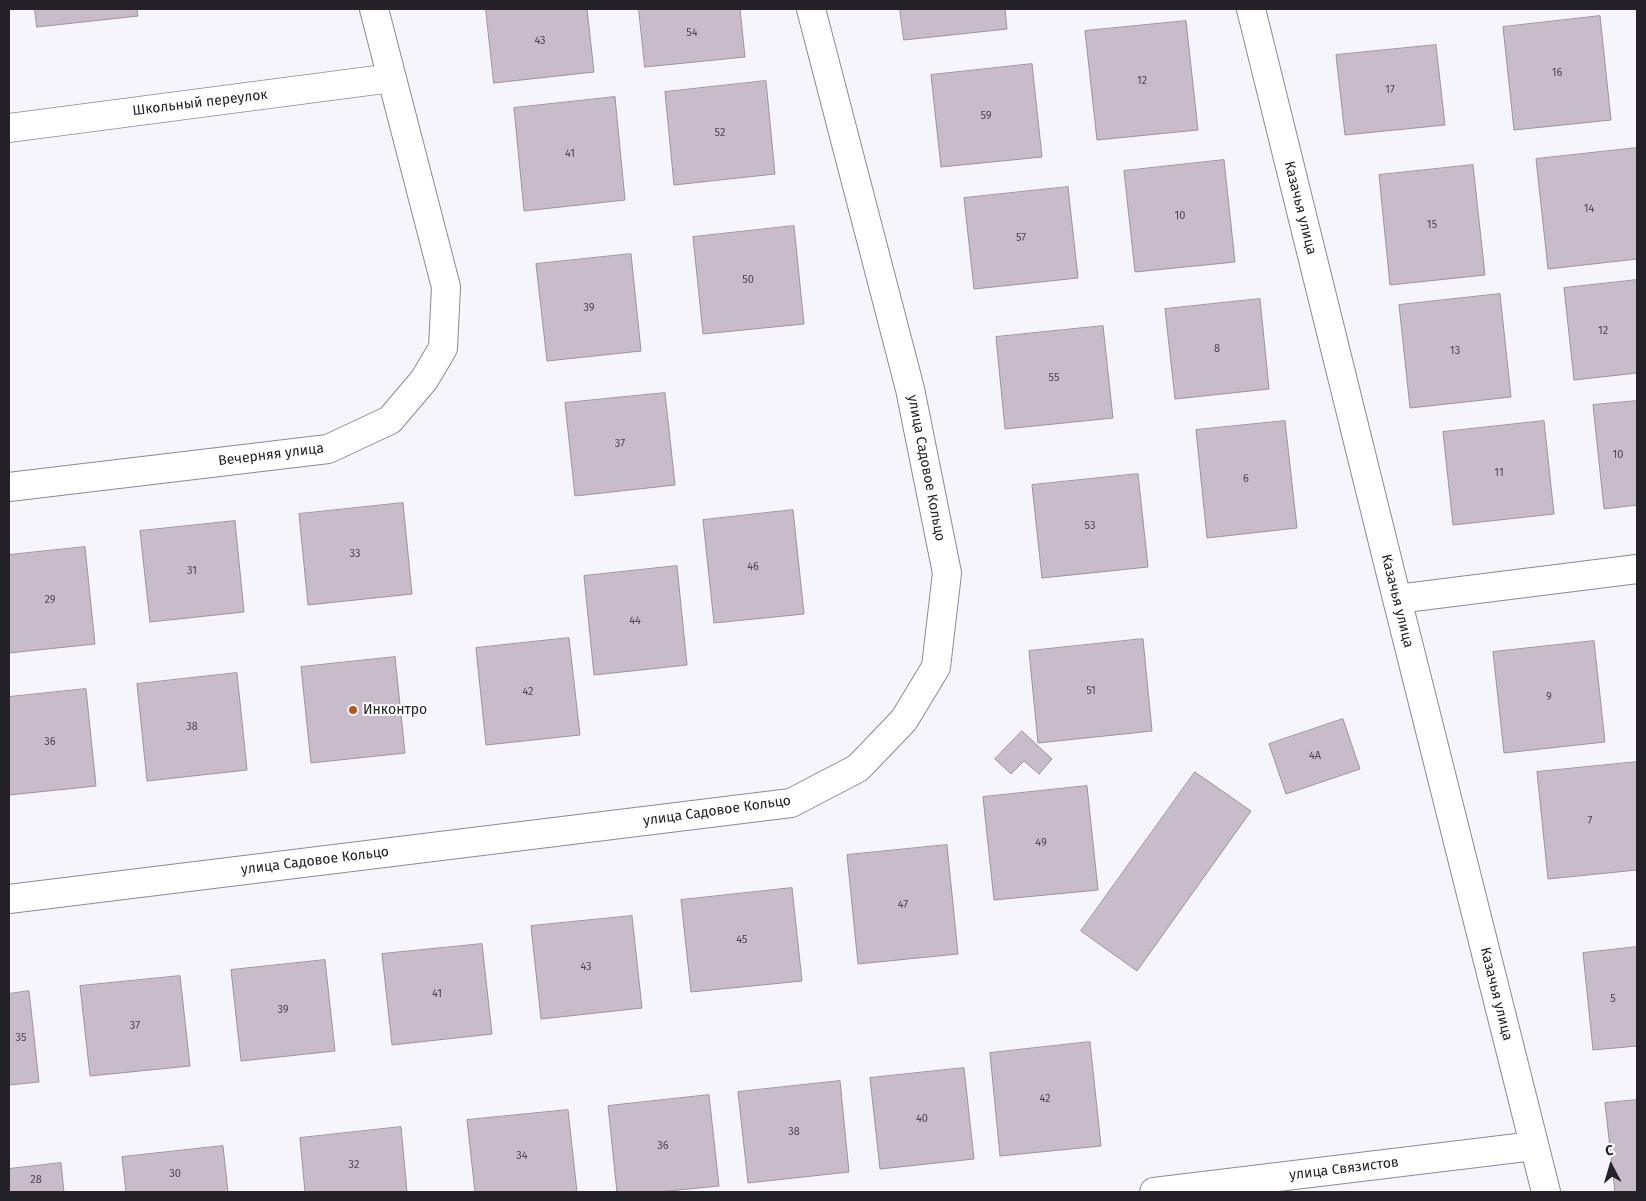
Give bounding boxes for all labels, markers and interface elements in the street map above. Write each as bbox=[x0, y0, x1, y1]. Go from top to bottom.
house number: 54 bbox=[686, 26, 698, 40]
house number: 43 bbox=[534, 34, 546, 48]
house number: 16 bbox=[1552, 66, 1562, 80]
house number: 12 bbox=[1137, 74, 1147, 88]
house number: 17 bbox=[1385, 83, 1395, 97]
street label: Школьный переулок bbox=[131, 86, 269, 120]
house number: 59 bbox=[980, 109, 992, 123]
house number: 52 bbox=[715, 126, 725, 140]
house number: 41 bbox=[565, 147, 575, 161]
street label: Казачья улица bbox=[1280, 160, 1320, 256]
house number: 14 bbox=[1584, 202, 1594, 216]
house number: 10 bbox=[1175, 209, 1185, 223]
house number: 15 bbox=[1427, 218, 1437, 232]
house number: 57 bbox=[1016, 231, 1026, 245]
house number: 50 bbox=[742, 273, 754, 287]
house number: 39 bbox=[583, 301, 595, 315]
house number: 12 bbox=[1598, 324, 1608, 338]
house number: 8 bbox=[1214, 342, 1220, 356]
house number: 13 bbox=[1450, 344, 1460, 358]
house number: 55 bbox=[1049, 371, 1059, 385]
street label: улица Садовое Кольцо bbox=[904, 393, 948, 543]
house number: 37 bbox=[615, 437, 625, 451]
street label: Вечерняя улица bbox=[217, 440, 325, 470]
house number: 10 bbox=[1613, 448, 1623, 462]
house number: 11 bbox=[1494, 466, 1504, 480]
house number: 6 bbox=[1243, 472, 1249, 486]
house number: 53 bbox=[1085, 519, 1095, 533]
house number: 33 bbox=[350, 547, 360, 561]
street label: Казачья улица bbox=[1377, 553, 1417, 649]
house number: 46 bbox=[747, 560, 759, 574]
house number: 31 bbox=[187, 564, 197, 578]
house number: 29 bbox=[44, 593, 56, 607]
house number: 44 bbox=[629, 614, 641, 628]
house number: 51 bbox=[1086, 684, 1096, 698]
house number: 42 bbox=[522, 685, 534, 699]
house number: 9 bbox=[1546, 690, 1552, 704]
place label: Инконтро bbox=[363, 702, 427, 718]
marker: Инконтро bbox=[347, 704, 359, 716]
house number: 38 bbox=[186, 720, 198, 734]
house number: 36 bbox=[44, 735, 56, 749]
house number: 4А bbox=[1309, 749, 1321, 763]
street label: улица Садовое Кольцо bbox=[642, 792, 792, 830]
house number: 7 bbox=[1588, 814, 1592, 828]
house number: 49 bbox=[1035, 836, 1047, 850]
street label: улица Садовое Кольцо bbox=[240, 844, 390, 878]
house number: 47 bbox=[898, 898, 908, 912]
house number: 45 bbox=[736, 933, 748, 947]
street label: Казачья улица bbox=[1476, 946, 1516, 1042]
house number: 43 bbox=[580, 960, 592, 974]
house number: 41 bbox=[432, 987, 442, 1001]
house number: 5 bbox=[1610, 992, 1616, 1006]
house number: 39 bbox=[277, 1003, 289, 1017]
house number: 37 bbox=[130, 1019, 140, 1033]
house number: 35 bbox=[16, 1031, 26, 1045]
house number: 42 bbox=[1039, 1092, 1051, 1106]
house number: 40 bbox=[916, 1112, 928, 1126]
house number: 38 bbox=[788, 1125, 800, 1139]
house number: 36 bbox=[657, 1139, 669, 1153]
north arrow bbox=[1586, 1141, 1636, 1191]
text: С bbox=[1604, 1142, 1614, 1159]
house number: 34 bbox=[516, 1149, 528, 1163]
street label: улица Связистов bbox=[1288, 1154, 1400, 1184]
house number: 32 bbox=[349, 1158, 359, 1172]
house number: 30 bbox=[169, 1167, 181, 1181]
house number: 28 bbox=[30, 1173, 42, 1187]

